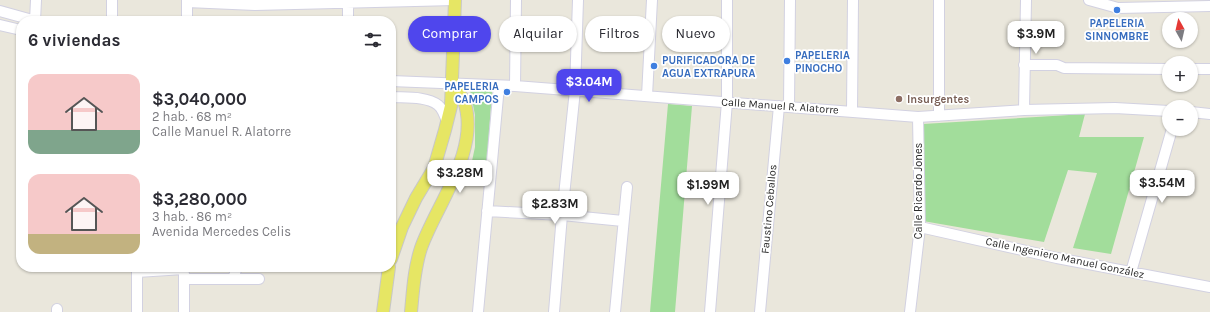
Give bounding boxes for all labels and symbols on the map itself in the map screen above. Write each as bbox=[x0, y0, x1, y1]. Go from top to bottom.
marker: PAPELERIA SINNOMBRE bbox=[1112, 5, 1122, 15]
north arrow bbox=[1162, 12, 1198, 48]
place label: PAPELERIA SINNOMBRE bbox=[1085, 17, 1149, 43]
pin: $3.9M bbox=[1008, 21, 1064, 55]
place label: PAPELERIA PINOCHO bbox=[795, 49, 850, 75]
place label: PURIFICADORA DE AGUA EXTRAPURA bbox=[662, 54, 755, 80]
marker: PAPELERIA PINOCHO bbox=[782, 56, 792, 66]
marker: PURIFICADORA DE AGUA EXTRAPURA bbox=[649, 61, 659, 71]
pin: $3.04M bbox=[556, 69, 622, 103]
place label: PAPELERIA CAMPOS bbox=[444, 80, 499, 106]
marker: PAPELERIA CAMPOS bbox=[502, 87, 512, 97]
place label: Insurgentes bbox=[907, 93, 969, 106]
marker: Insurgentes bbox=[894, 94, 904, 104]
street label: Calle Manuel R. Alatorre bbox=[721, 95, 840, 117]
street label: Calle Ricardo Jones bbox=[912, 142, 925, 239]
pin: $3.28M bbox=[427, 160, 493, 194]
street label: Faustino Ceballos bbox=[759, 164, 779, 254]
pin: $3.54M bbox=[1129, 170, 1195, 204]
pin: $1.99M bbox=[675, 172, 741, 206]
pin: $2.83M bbox=[522, 191, 588, 225]
street label: Calle Ingeniero Manuel González bbox=[984, 235, 1146, 281]

